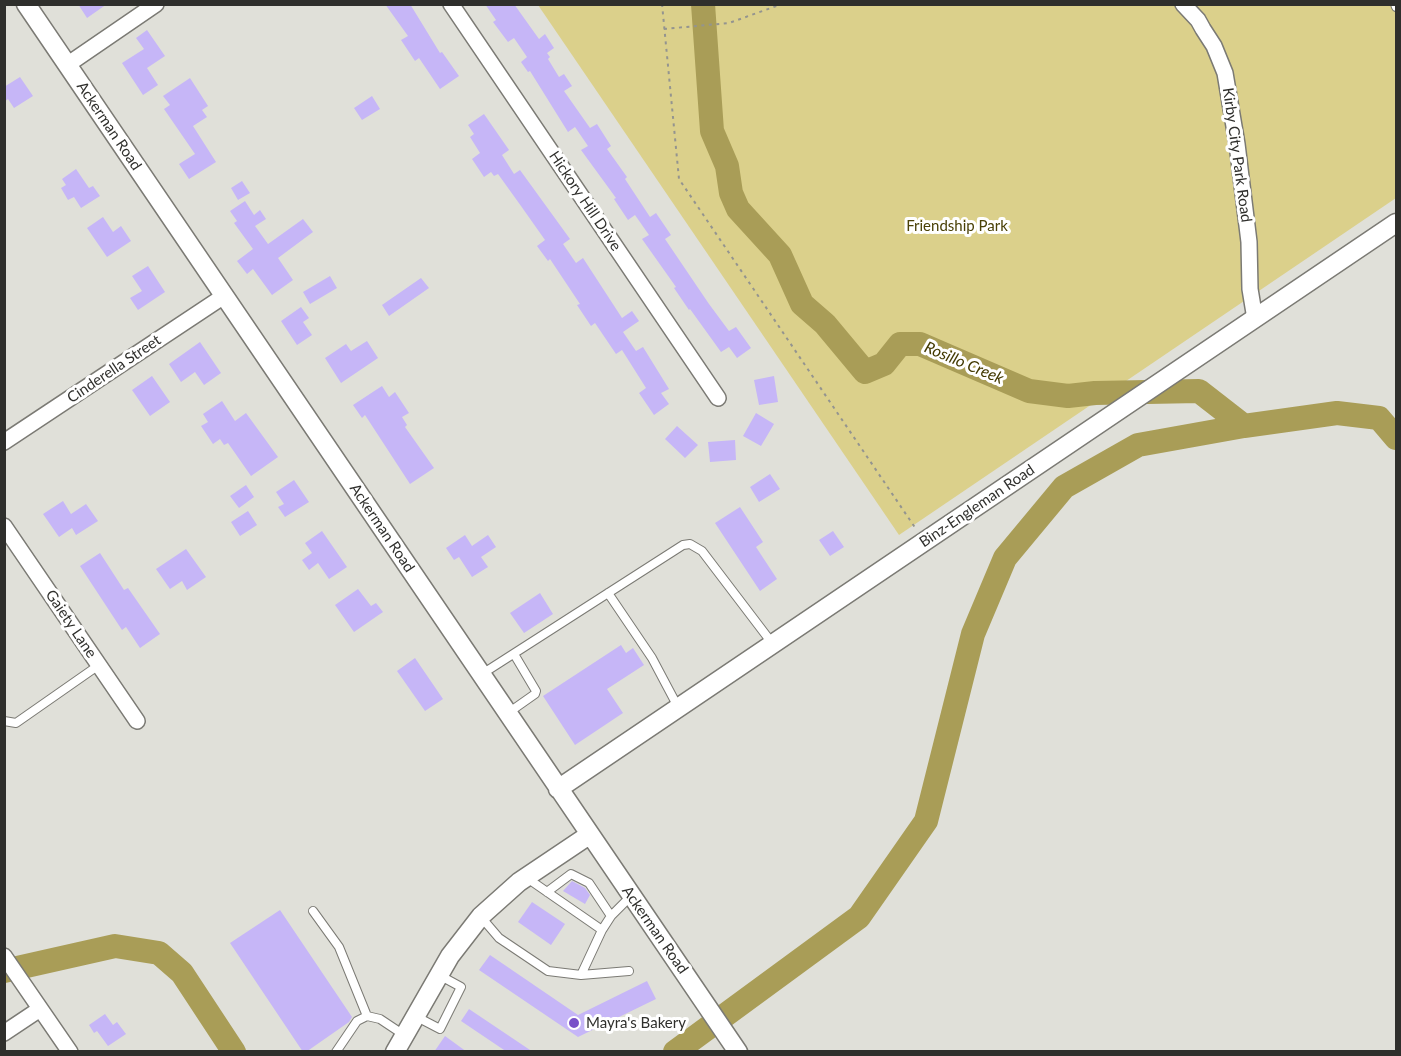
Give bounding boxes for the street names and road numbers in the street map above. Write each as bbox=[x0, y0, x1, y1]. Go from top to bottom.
street label: Ackerman Road bbox=[73, 78, 145, 174]
street label: Kirby City Park Road bbox=[1219, 87, 1255, 223]
street label: Hickory Hill Drive bbox=[545, 148, 625, 254]
street label: Cinderella Street bbox=[64, 331, 164, 407]
street label: Binz-Engleman Road bbox=[916, 461, 1038, 551]
street label: Ackerman Road bbox=[346, 480, 418, 576]
street label: Gaiety Lane bbox=[42, 587, 100, 661]
street label: Ackerman Road bbox=[618, 883, 692, 977]

